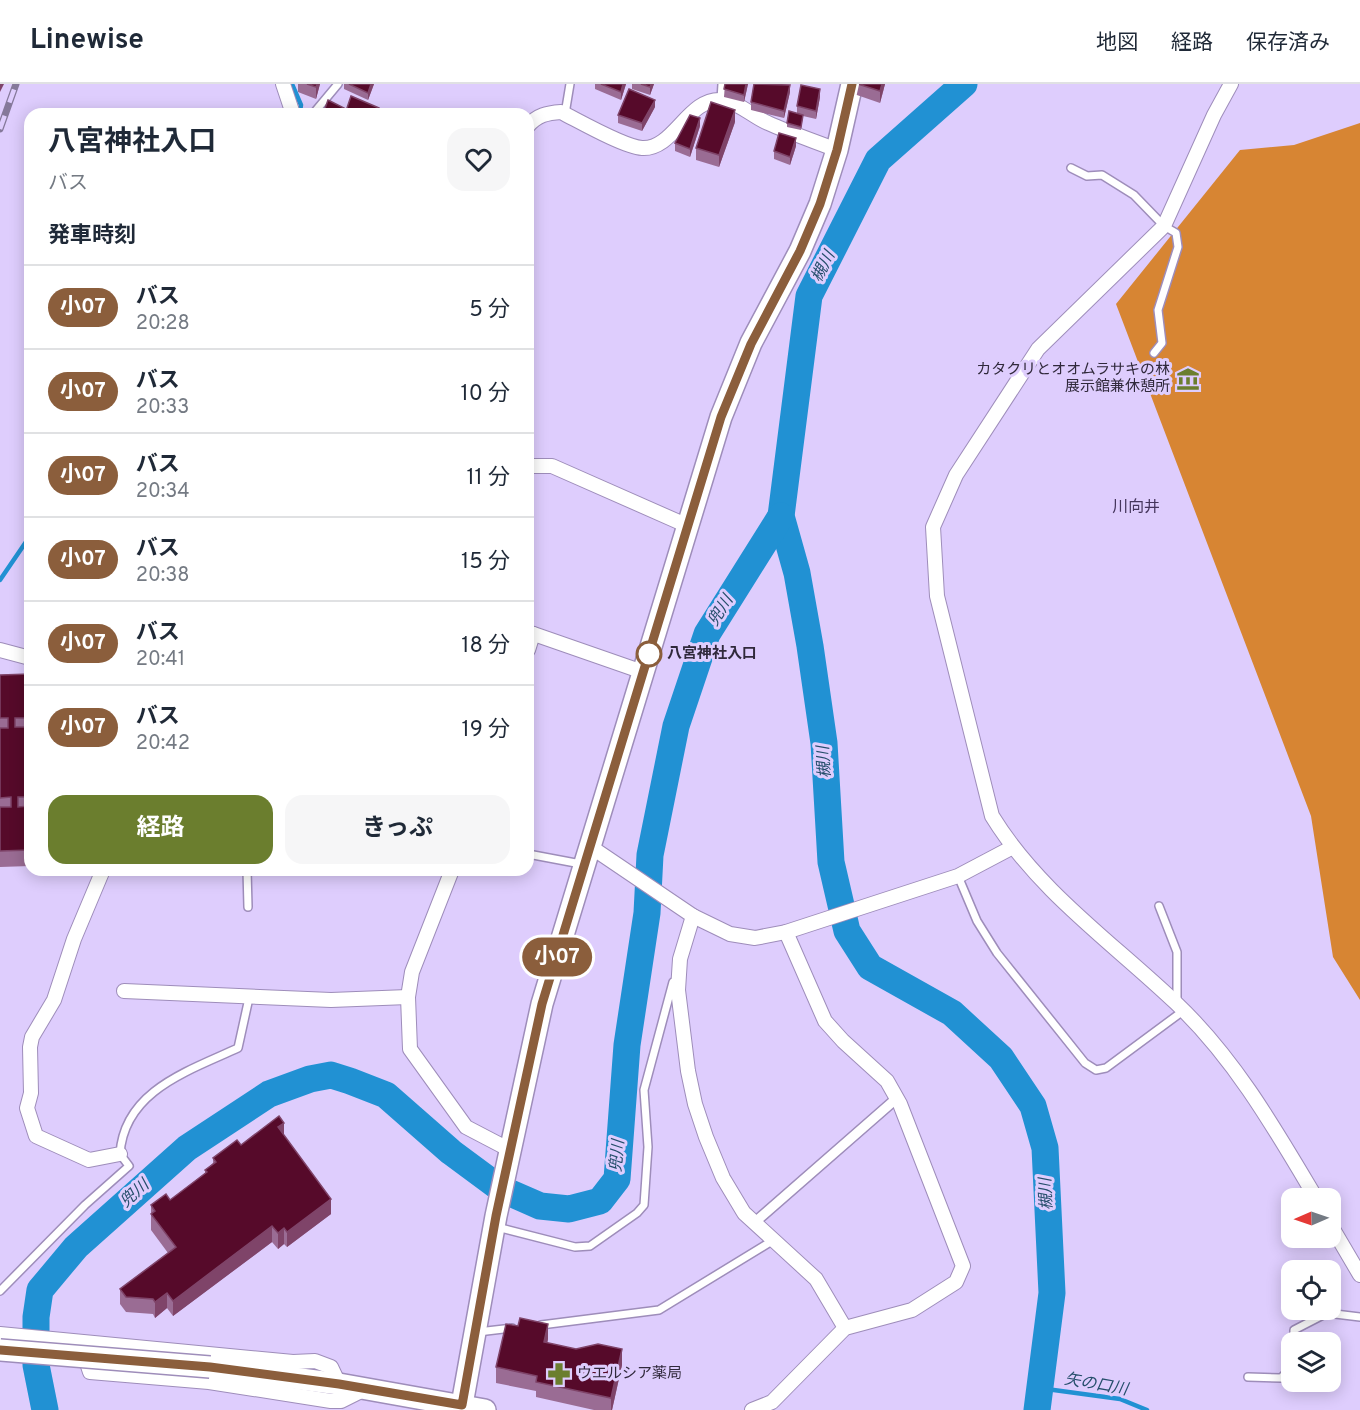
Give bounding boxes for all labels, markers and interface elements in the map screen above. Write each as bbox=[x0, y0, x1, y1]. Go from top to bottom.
text: Linewise bbox=[30, 23, 144, 59]
text: 地図 bbox=[1096, 30, 1138, 57]
text: 経路 bbox=[1171, 30, 1213, 57]
text: 保存済み bbox=[1246, 30, 1330, 57]
text: 八宮神社入口 bbox=[48, 125, 216, 161]
button: heart bbox=[447, 128, 510, 191]
text: バス bbox=[48, 171, 88, 197]
text: 発車時刻 bbox=[48, 223, 136, 250]
water label: 槻川 bbox=[808, 246, 841, 286]
text: バス bbox=[136, 284, 180, 311]
text: 小07 bbox=[60, 294, 106, 321]
text: 5 分 bbox=[469, 297, 510, 324]
text: 20:28 bbox=[136, 311, 190, 337]
place label: カタクリとオオムラサキの林 展示館兼休憩所 bbox=[976, 361, 1170, 397]
museum icon: カタクリとオオムラサキの林 展示館兼休憩所 bbox=[1175, 366, 1201, 392]
text: バス bbox=[136, 368, 180, 395]
text: 小07 bbox=[60, 378, 106, 405]
text: 10 分 bbox=[461, 381, 510, 408]
text: 20:33 bbox=[136, 395, 189, 421]
text: バス bbox=[136, 452, 180, 479]
text: 小07 bbox=[60, 462, 106, 489]
text: 11 分 bbox=[466, 465, 510, 492]
text: 20:34 bbox=[136, 479, 190, 505]
district label: 川向井 bbox=[1112, 498, 1160, 518]
text: バス bbox=[136, 536, 180, 563]
text: 小07 bbox=[60, 546, 106, 573]
text: 15 分 bbox=[461, 549, 510, 576]
text: 20:38 bbox=[136, 563, 190, 589]
water label: 兜川 bbox=[704, 590, 739, 630]
text: バス bbox=[136, 620, 180, 647]
text: 小07 bbox=[60, 630, 106, 657]
text: 18 分 bbox=[461, 633, 510, 660]
marker: 八宮神社入口 bbox=[636, 641, 662, 667]
place label: 八宮神社入口 bbox=[667, 644, 757, 664]
text: 20:41 bbox=[136, 647, 185, 673]
text: バス bbox=[136, 704, 180, 731]
text: 小07 bbox=[60, 714, 106, 741]
text: 19 分 bbox=[461, 717, 510, 744]
text: 20:42 bbox=[136, 731, 190, 757]
water label: 槻川 bbox=[814, 743, 836, 779]
button: 経路 bbox=[48, 795, 273, 864]
button: きっぷ bbox=[285, 795, 510, 864]
line badge: 小07 bbox=[522, 938, 592, 976]
text: 小07 bbox=[534, 944, 580, 971]
water label: 兜川 bbox=[607, 1137, 630, 1173]
water label: 兜川 bbox=[116, 1175, 155, 1212]
water label: 槻川 bbox=[1036, 1176, 1058, 1211]
north arrow bbox=[1281, 1188, 1341, 1248]
map controls bbox=[1281, 1188, 1341, 1392]
button: locate bbox=[1281, 1260, 1341, 1320]
button: layers bbox=[1281, 1332, 1341, 1392]
pharmacy icon: ウエルシア薬局 bbox=[546, 1361, 572, 1387]
place label: ウエルシア薬局 bbox=[577, 1365, 682, 1384]
water label: 矢の口川 bbox=[1063, 1370, 1131, 1401]

